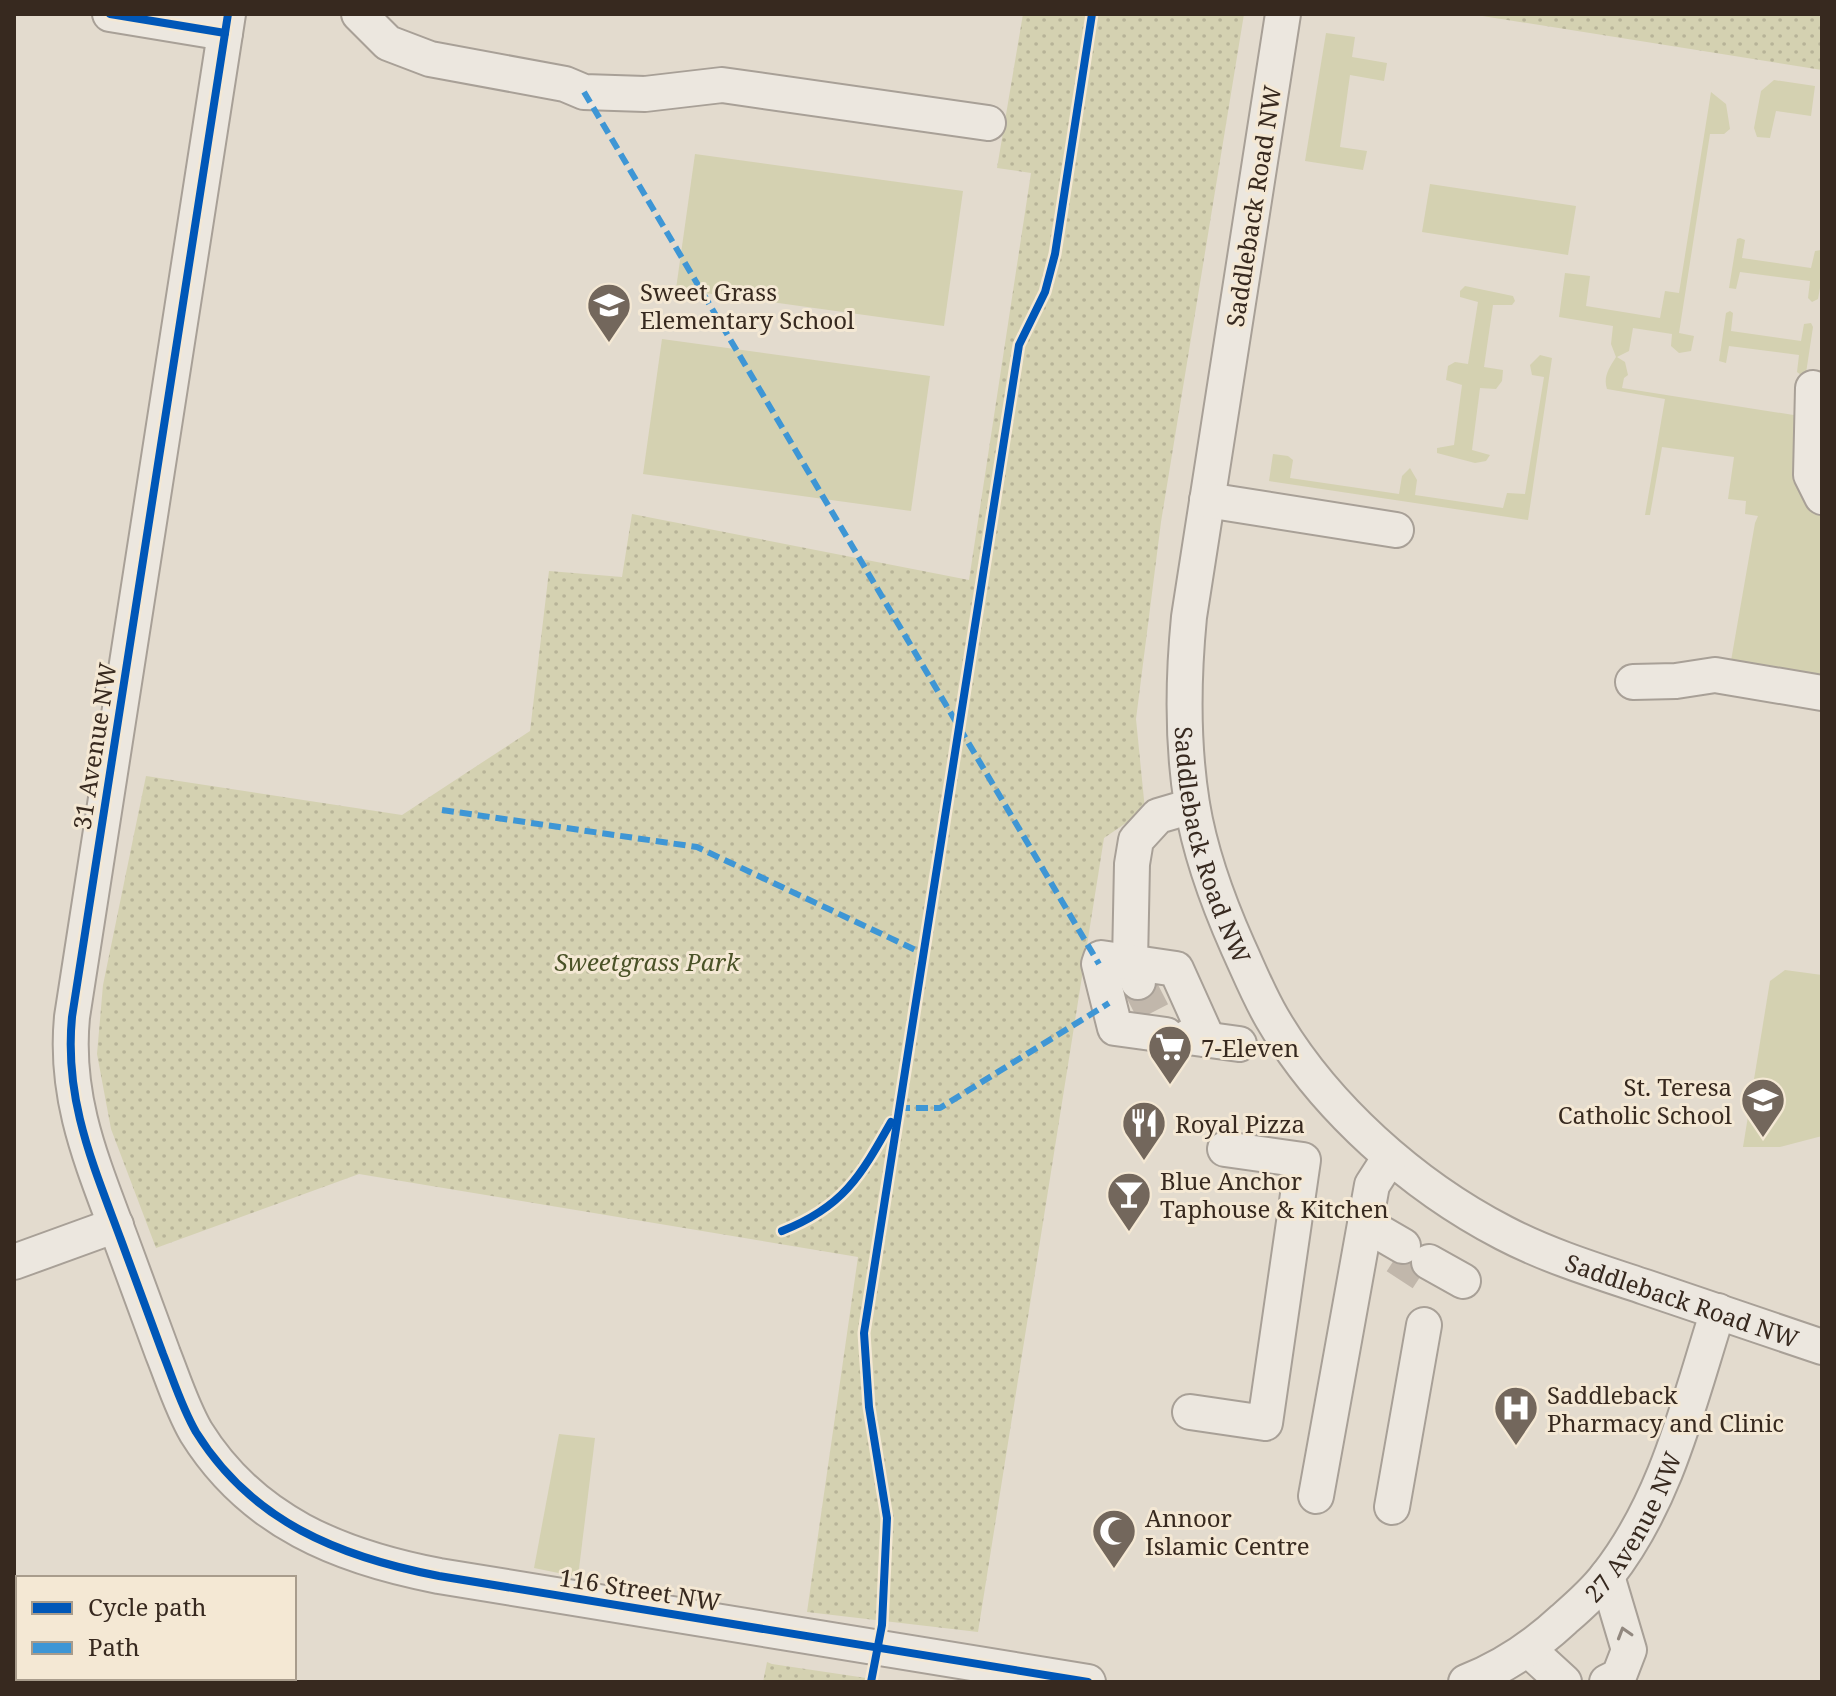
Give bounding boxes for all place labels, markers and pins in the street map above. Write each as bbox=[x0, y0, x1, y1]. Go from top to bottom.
place label: Sweet Grass Elementary School bbox=[640, 275, 855, 336]
school or university icon: Sweet Grass Elementary School bbox=[585, 281, 633, 344]
supermarket icon: 7-Eleven bbox=[1146, 1023, 1194, 1086]
place label: 7-Eleven bbox=[1201, 1031, 1299, 1064]
place label: St. Teresa Catholic School bbox=[1558, 1070, 1733, 1131]
school or university icon: St. Teresa Catholic School bbox=[1739, 1076, 1787, 1139]
restaurant icon: Royal Pizza bbox=[1120, 1099, 1168, 1162]
place label: Royal Pizza bbox=[1175, 1107, 1305, 1140]
place label: Blue Anchor Taphouse & Kitchen bbox=[1160, 1164, 1389, 1225]
bar icon: Blue Anchor Taphouse & Kitchen bbox=[1105, 1170, 1153, 1233]
place label: Saddleback Pharmacy and Clinic bbox=[1547, 1378, 1784, 1439]
hospital icon: Saddleback Pharmacy and Clinic bbox=[1492, 1384, 1540, 1447]
place label: Annoor Islamic Centre bbox=[1145, 1501, 1310, 1562]
mosque icon: Annoor Islamic Centre bbox=[1090, 1507, 1138, 1570]

